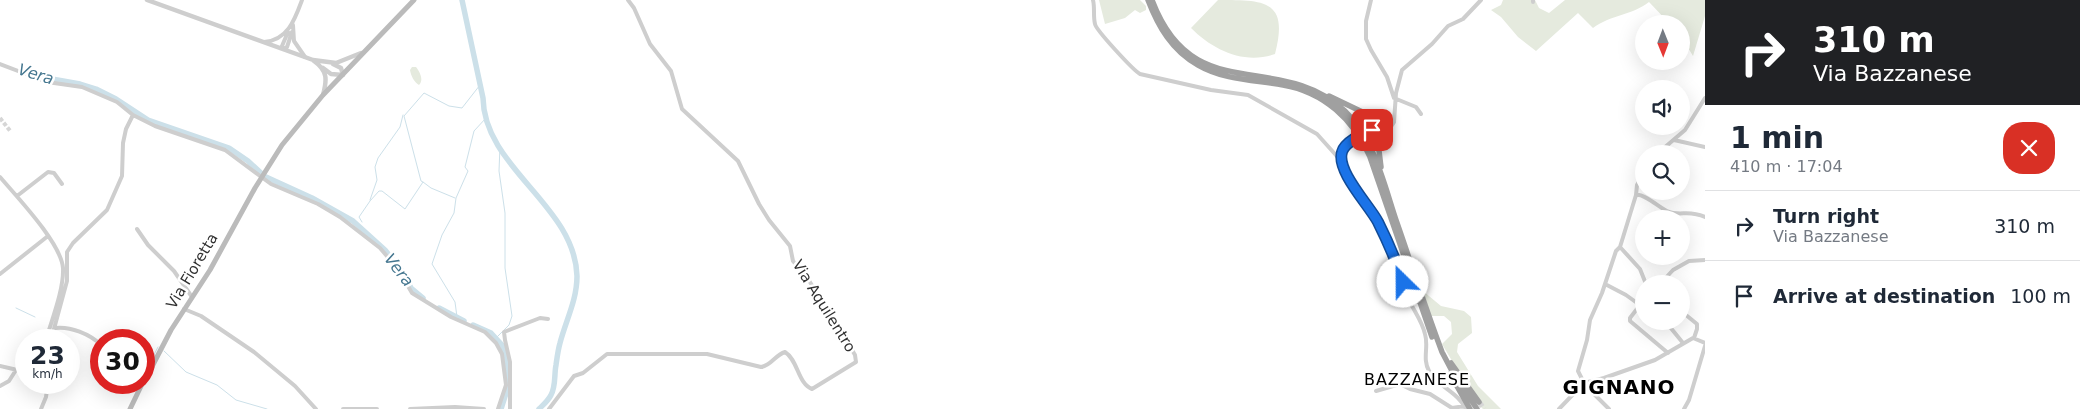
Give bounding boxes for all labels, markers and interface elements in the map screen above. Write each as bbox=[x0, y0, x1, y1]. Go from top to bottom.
north arrow bbox=[1635, 15, 1690, 70]
map controls bbox=[1635, 15, 1690, 330]
icon: right bbox=[1730, 20, 1795, 85]
text: 310 m bbox=[1813, 20, 1935, 60]
water label: Vera bbox=[16, 60, 56, 88]
text: Via Bazzanese bbox=[1813, 61, 1972, 86]
button: sound bbox=[1635, 80, 1690, 135]
pin bbox=[1351, 109, 1393, 151]
icon: arrive bbox=[1358, 116, 1386, 144]
text: 1 min bbox=[1730, 120, 1824, 155]
button: close bbox=[2003, 122, 2055, 174]
button: search bbox=[1635, 145, 1690, 200]
text: 410 m · 17:04 bbox=[1730, 157, 1843, 176]
text: Turn right bbox=[1773, 205, 1879, 227]
button: + bbox=[1635, 210, 1690, 265]
icon: right bbox=[1730, 212, 1758, 240]
text: 310 m bbox=[1994, 215, 2055, 237]
text: Via Bazzanese bbox=[1773, 227, 1888, 246]
street label: Via Fioretta bbox=[162, 230, 222, 312]
water label: Vera bbox=[380, 250, 418, 290]
position arrow bbox=[1376, 255, 1428, 307]
street label: Via Aquilentro bbox=[789, 257, 859, 355]
button: − bbox=[1635, 275, 1690, 330]
icon: arrive bbox=[1730, 282, 1758, 310]
text: Arrive at destination bbox=[1773, 285, 1995, 307]
text: 100 m bbox=[2010, 285, 2071, 307]
speed limit sign: 30 bbox=[90, 329, 155, 394]
text: 23 bbox=[30, 341, 65, 370]
text: km/h bbox=[32, 367, 63, 381]
district label: BAZZANESE bbox=[1364, 370, 1470, 389]
district label: GIGNANO bbox=[1562, 375, 1676, 399]

